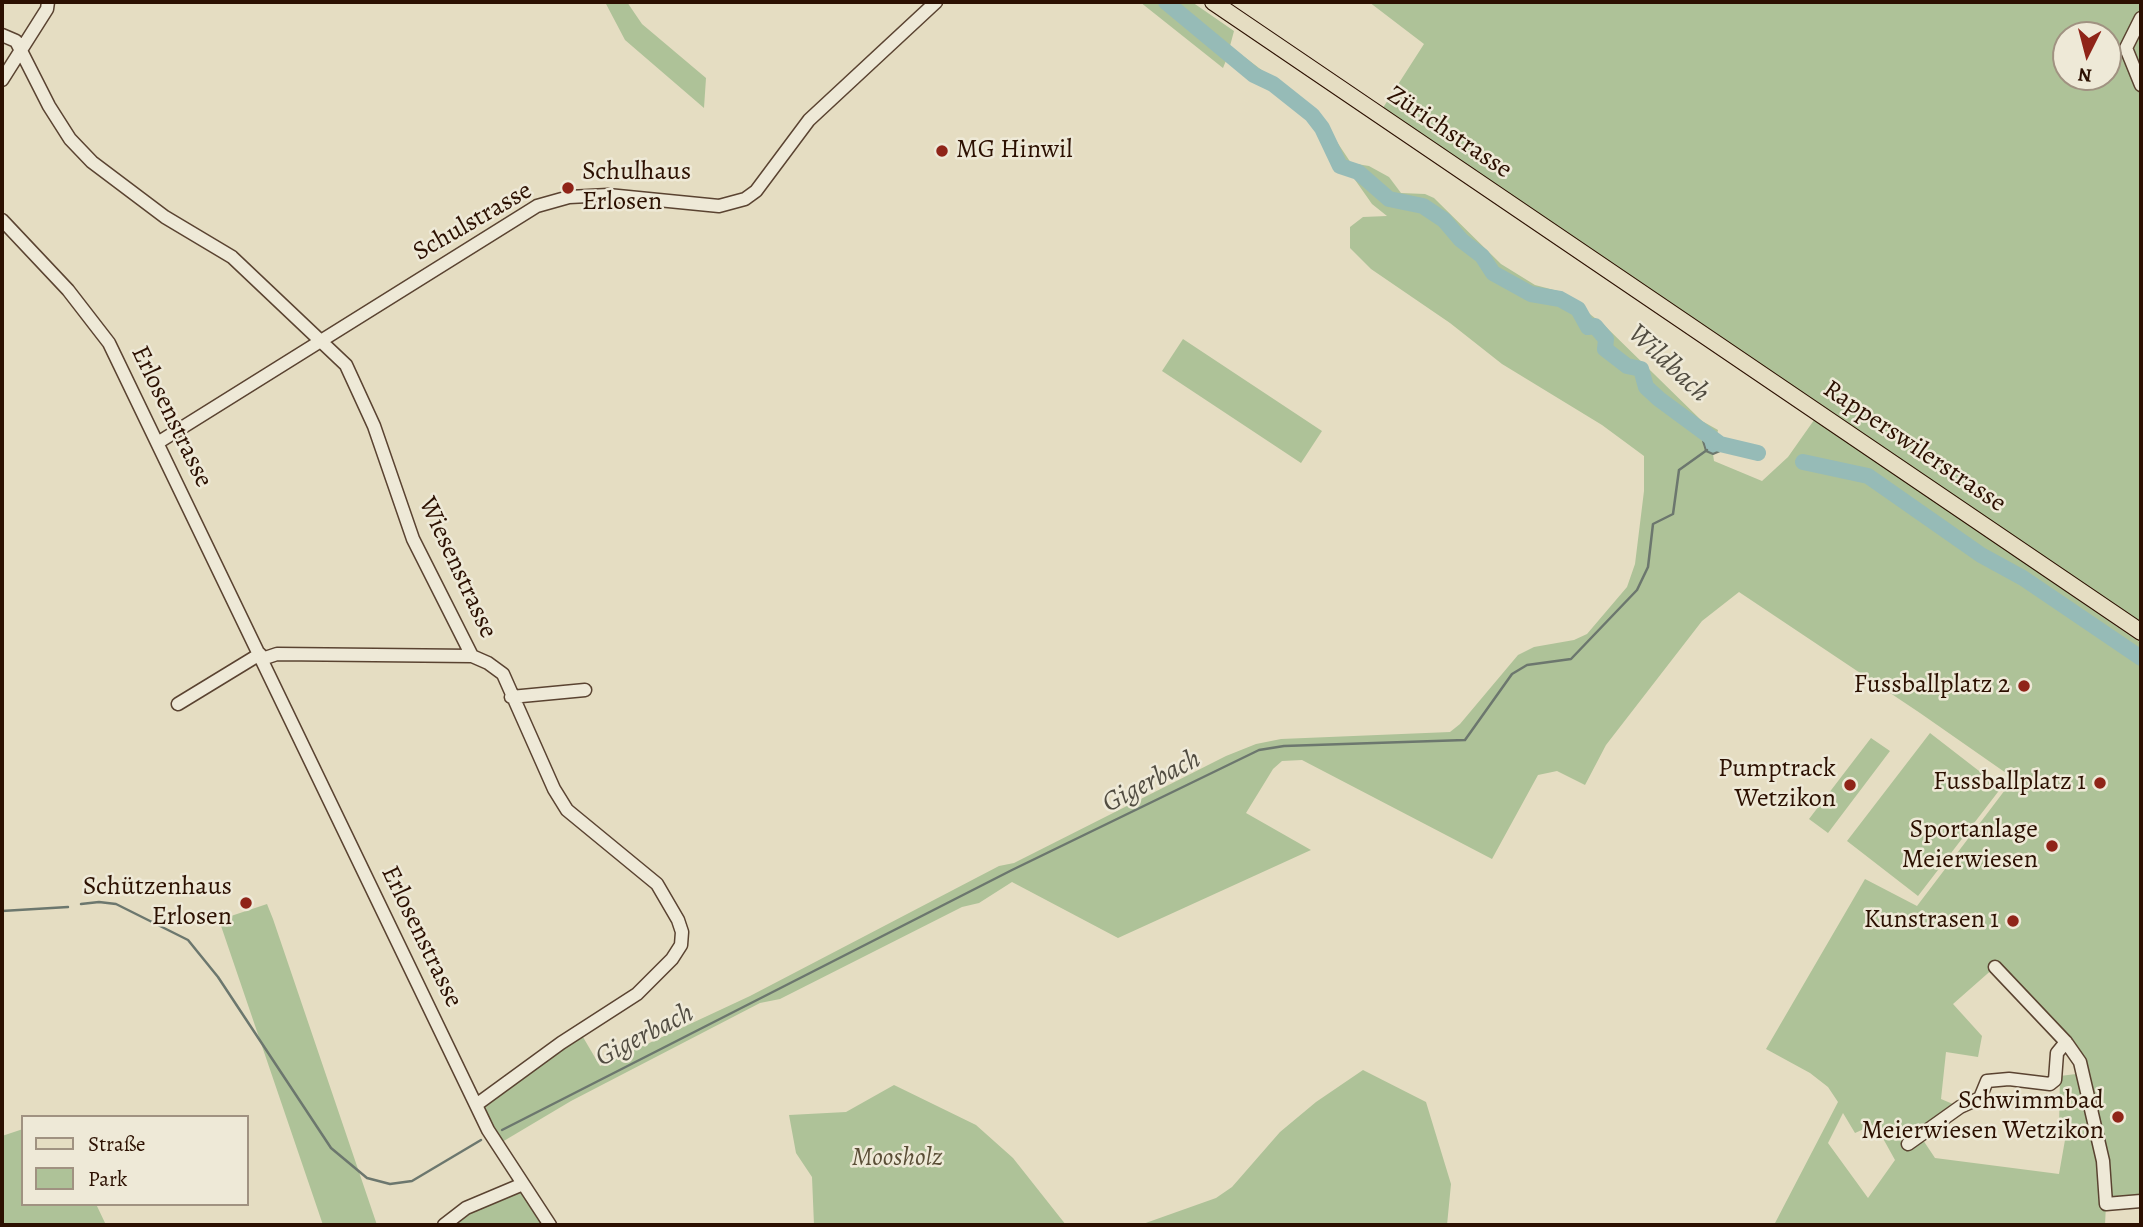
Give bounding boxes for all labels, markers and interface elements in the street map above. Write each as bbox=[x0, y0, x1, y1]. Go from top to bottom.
north arrow bbox=[2052, 21, 2122, 91]
text: N bbox=[2077, 61, 2093, 89]
street label: Zürichstrasse bbox=[1381, 80, 1517, 186]
place label: MG Hinwil bbox=[956, 135, 1073, 167]
marker: MG Hinwil bbox=[934, 143, 950, 159]
place label: Schulhaus Erlosen bbox=[582, 157, 691, 218]
street label: Schulstrasse bbox=[408, 175, 538, 269]
marker: Schulhaus Erlosen bbox=[560, 180, 576, 196]
water label: Wildbach bbox=[1620, 318, 1716, 410]
street label: Erlosenstrasse bbox=[123, 341, 219, 493]
street label: Rapperswilerstrasse bbox=[1817, 374, 2011, 520]
street label: Wiesenstrasse bbox=[411, 493, 503, 643]
place label: Fussballplatz 2 bbox=[1853, 670, 2010, 702]
marker: Fussballplatz 2 bbox=[2016, 678, 2032, 694]
water label: Gigerbach bbox=[1097, 743, 1207, 821]
place label: Pumptrack Wetzikon bbox=[1718, 754, 1836, 816]
place label: Fussballplatz 1 bbox=[1933, 767, 2086, 799]
marker: Fussballplatz 1 bbox=[2092, 775, 2108, 791]
marker: Pumptrack Wetzikon bbox=[1842, 777, 1858, 793]
place label: Sportanlage Meierwiesen bbox=[1902, 815, 2038, 876]
marker: Sportanlage Meierwiesen bbox=[2044, 838, 2060, 854]
street label: Erlosenstrasse bbox=[373, 861, 469, 1013]
place label: Schützenhaus Erlosen bbox=[83, 872, 232, 934]
marker: Schützenhaus Erlosen bbox=[238, 895, 254, 911]
place label: Kunstrasen 1 bbox=[1864, 905, 1999, 937]
marker: Kunstrasen 1 bbox=[2005, 913, 2021, 929]
water label: Gigerbach bbox=[590, 997, 700, 1075]
place label: Schwimmbad Meierwiesen Wetzikon bbox=[1861, 1086, 2104, 1148]
marker: Schwimmbad Meierwiesen Wetzikon bbox=[2110, 1109, 2126, 1125]
legend bbox=[21, 1115, 248, 1206]
text: Straße bbox=[88, 1130, 146, 1158]
park label: Moosholz bbox=[852, 1143, 942, 1175]
text: Park bbox=[88, 1165, 127, 1193]

